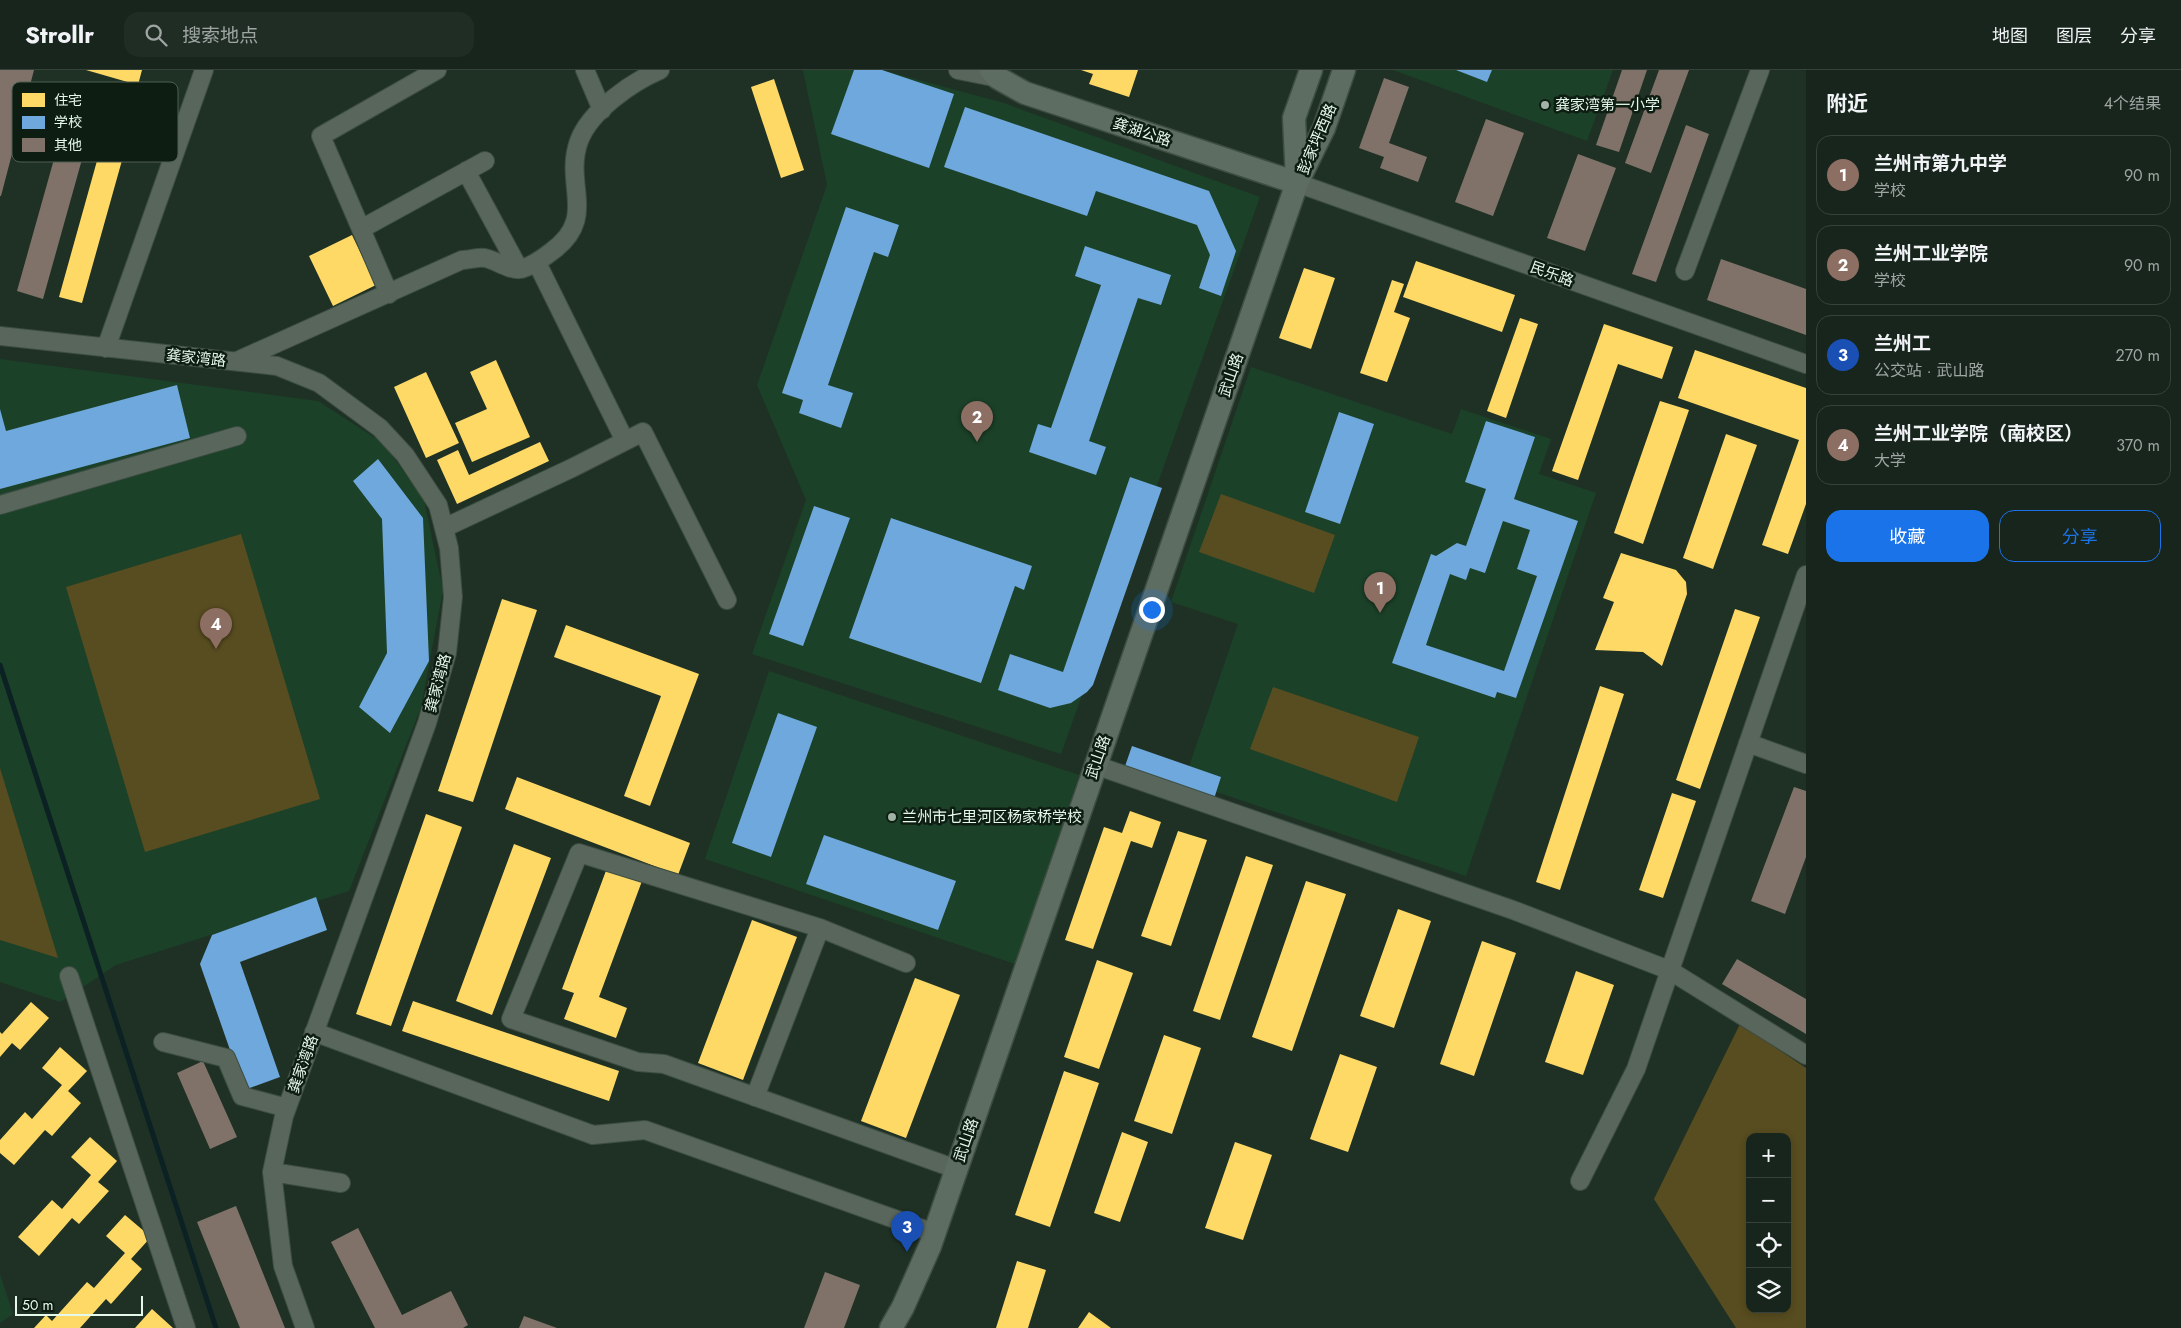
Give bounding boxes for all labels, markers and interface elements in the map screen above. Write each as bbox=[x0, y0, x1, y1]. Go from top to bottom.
search box bbox=[124, 12, 474, 57]
text: Strollr bbox=[25, 17, 94, 52]
icon: search bbox=[142, 21, 170, 49]
text: 搜索地点 bbox=[182, 22, 258, 49]
text: 地图 bbox=[1992, 23, 2028, 49]
text: 图层 bbox=[2056, 23, 2092, 49]
text: 分享 bbox=[2120, 23, 2156, 49]
legend bbox=[12, 82, 178, 162]
text: 附近 bbox=[1826, 89, 1868, 119]
text: 住宅 bbox=[54, 90, 82, 110]
text: 4个结果 bbox=[2104, 92, 2161, 115]
place label: 龚家湾第一小学 bbox=[1555, 94, 1660, 116]
marker: 龚家湾第一小学 bbox=[1539, 99, 1551, 111]
street label: 彭家坪西路 bbox=[1292, 100, 1342, 178]
text: 学校 bbox=[54, 112, 82, 132]
street label: 龚湖公路 bbox=[1110, 112, 1174, 152]
text: 其他 bbox=[54, 135, 82, 155]
text: 兰州市第九中学 bbox=[1874, 150, 2007, 177]
text: 1 bbox=[1839, 164, 1847, 187]
text: 90 m bbox=[2124, 164, 2160, 187]
text: 学校 bbox=[1874, 179, 1906, 202]
text: 兰州工业学院 bbox=[1874, 240, 1988, 267]
text: 2 bbox=[1838, 254, 1848, 277]
text: 90 m bbox=[2124, 254, 2160, 277]
street label: 民乐路 bbox=[1527, 256, 1577, 292]
text: 学校 bbox=[1874, 269, 1906, 292]
text: 兰州工 bbox=[1874, 330, 1931, 357]
street label: 龚家湾路 bbox=[165, 344, 227, 372]
text: 3 bbox=[1838, 344, 1848, 367]
text: 270 m bbox=[2116, 344, 2160, 367]
street label: 武山路 bbox=[1213, 350, 1249, 400]
text: 公交站 · 武山路 bbox=[1874, 359, 1984, 382]
pin: 2 bbox=[961, 401, 993, 442]
text: 兰州工业学院（南校区） bbox=[1874, 420, 2083, 447]
text: 4 bbox=[1837, 434, 1849, 457]
text: 370 m bbox=[2116, 434, 2160, 457]
text: 大学 bbox=[1874, 449, 1906, 472]
button: 收藏 bbox=[1826, 510, 1989, 562]
button: 分享 bbox=[1999, 510, 2161, 562]
pin: 1 bbox=[1364, 572, 1396, 613]
your location bbox=[1139, 597, 1165, 623]
pin: 4 bbox=[200, 608, 232, 649]
street label: 龚家湾路 bbox=[420, 651, 456, 715]
street label: 武山路 bbox=[1080, 732, 1116, 782]
place label: 兰州市七里河区杨家桥学校 bbox=[902, 806, 1082, 828]
marker: 兰州市七里河区杨家桥学校 bbox=[886, 811, 898, 823]
street label: 龚家湾路 bbox=[282, 1032, 324, 1096]
street label: 武山路 bbox=[948, 1115, 984, 1165]
map controls bbox=[1746, 1133, 1791, 1313]
button: + bbox=[1746, 1133, 1791, 1178]
button: − bbox=[1746, 1178, 1791, 1223]
pin: 3 bbox=[891, 1211, 923, 1252]
button: locate bbox=[1746, 1223, 1791, 1268]
button: layers bbox=[1746, 1268, 1791, 1313]
scale bar bbox=[15, 1293, 142, 1316]
text: 50 m bbox=[22, 1295, 53, 1315]

